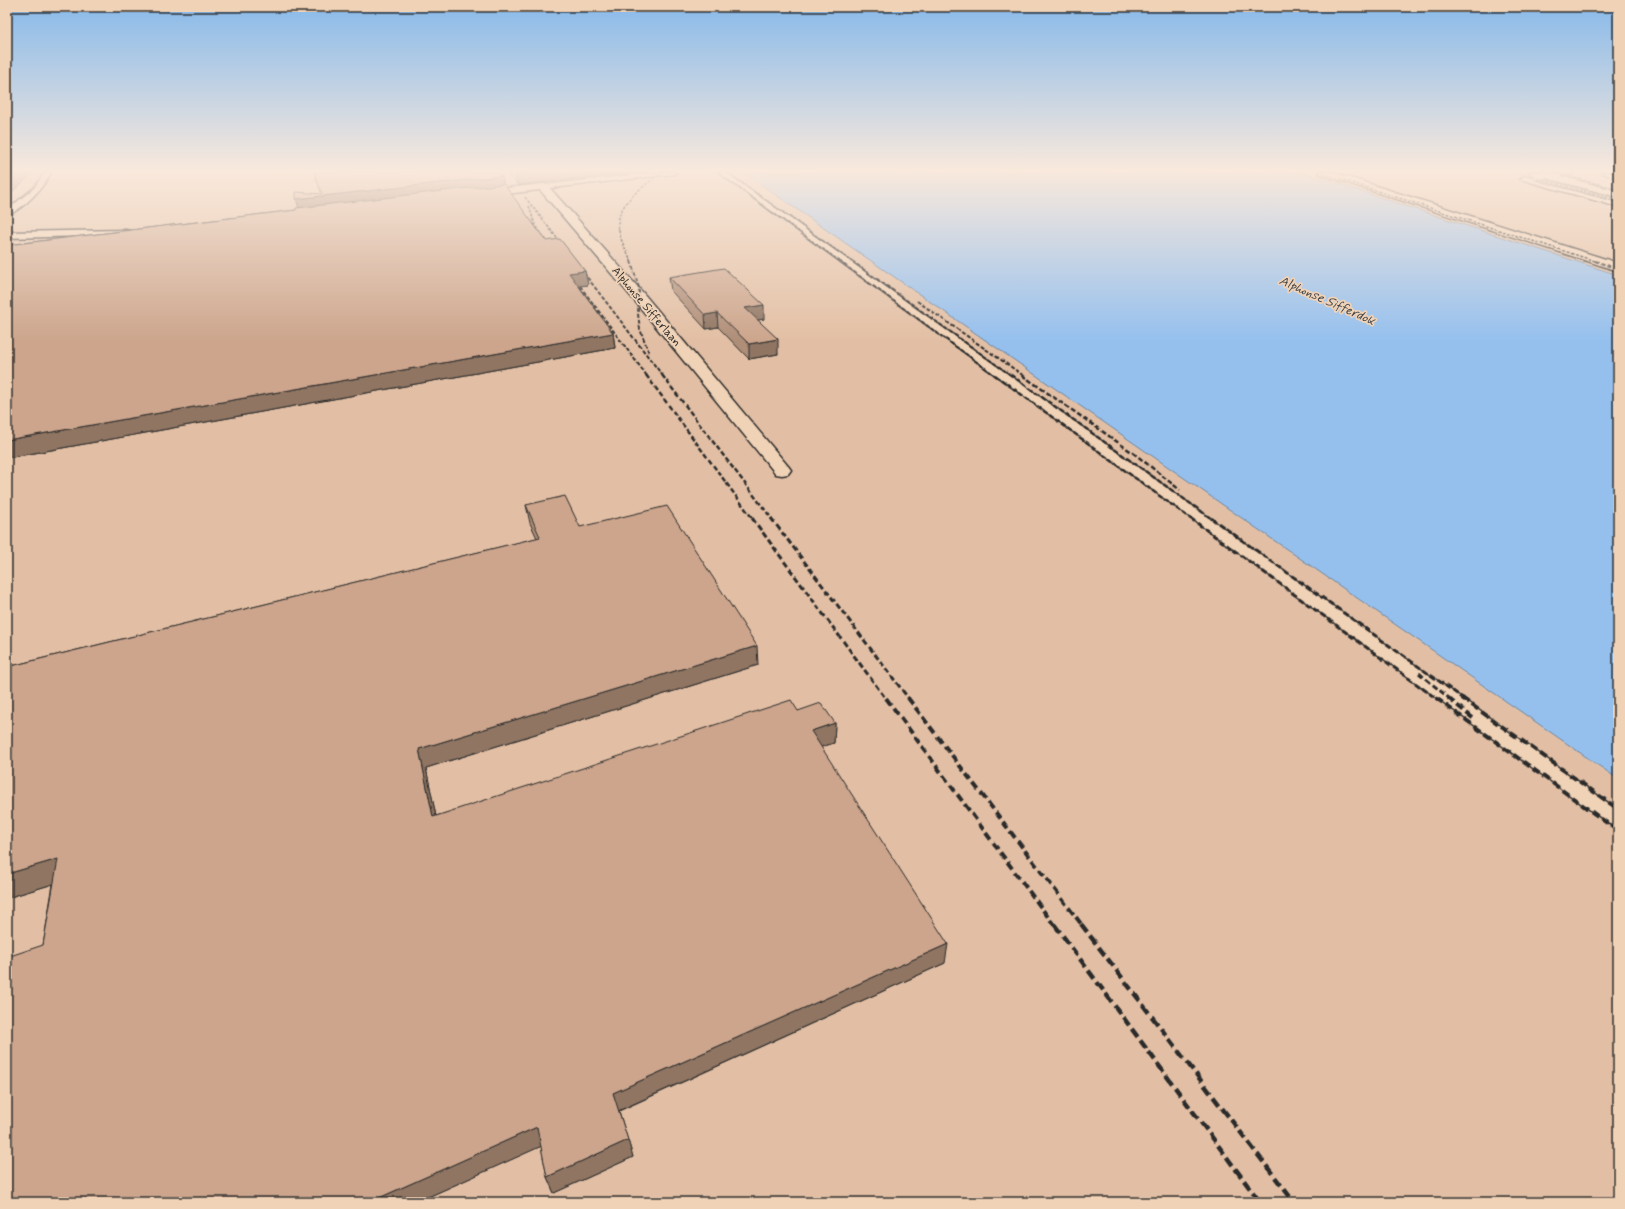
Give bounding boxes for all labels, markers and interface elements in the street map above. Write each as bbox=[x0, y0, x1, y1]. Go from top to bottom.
street label: Alphonse Sifferlaan bbox=[608, 264, 684, 350]
water label: Alphonse Sifferdok bbox=[1276, 272, 1378, 330]

